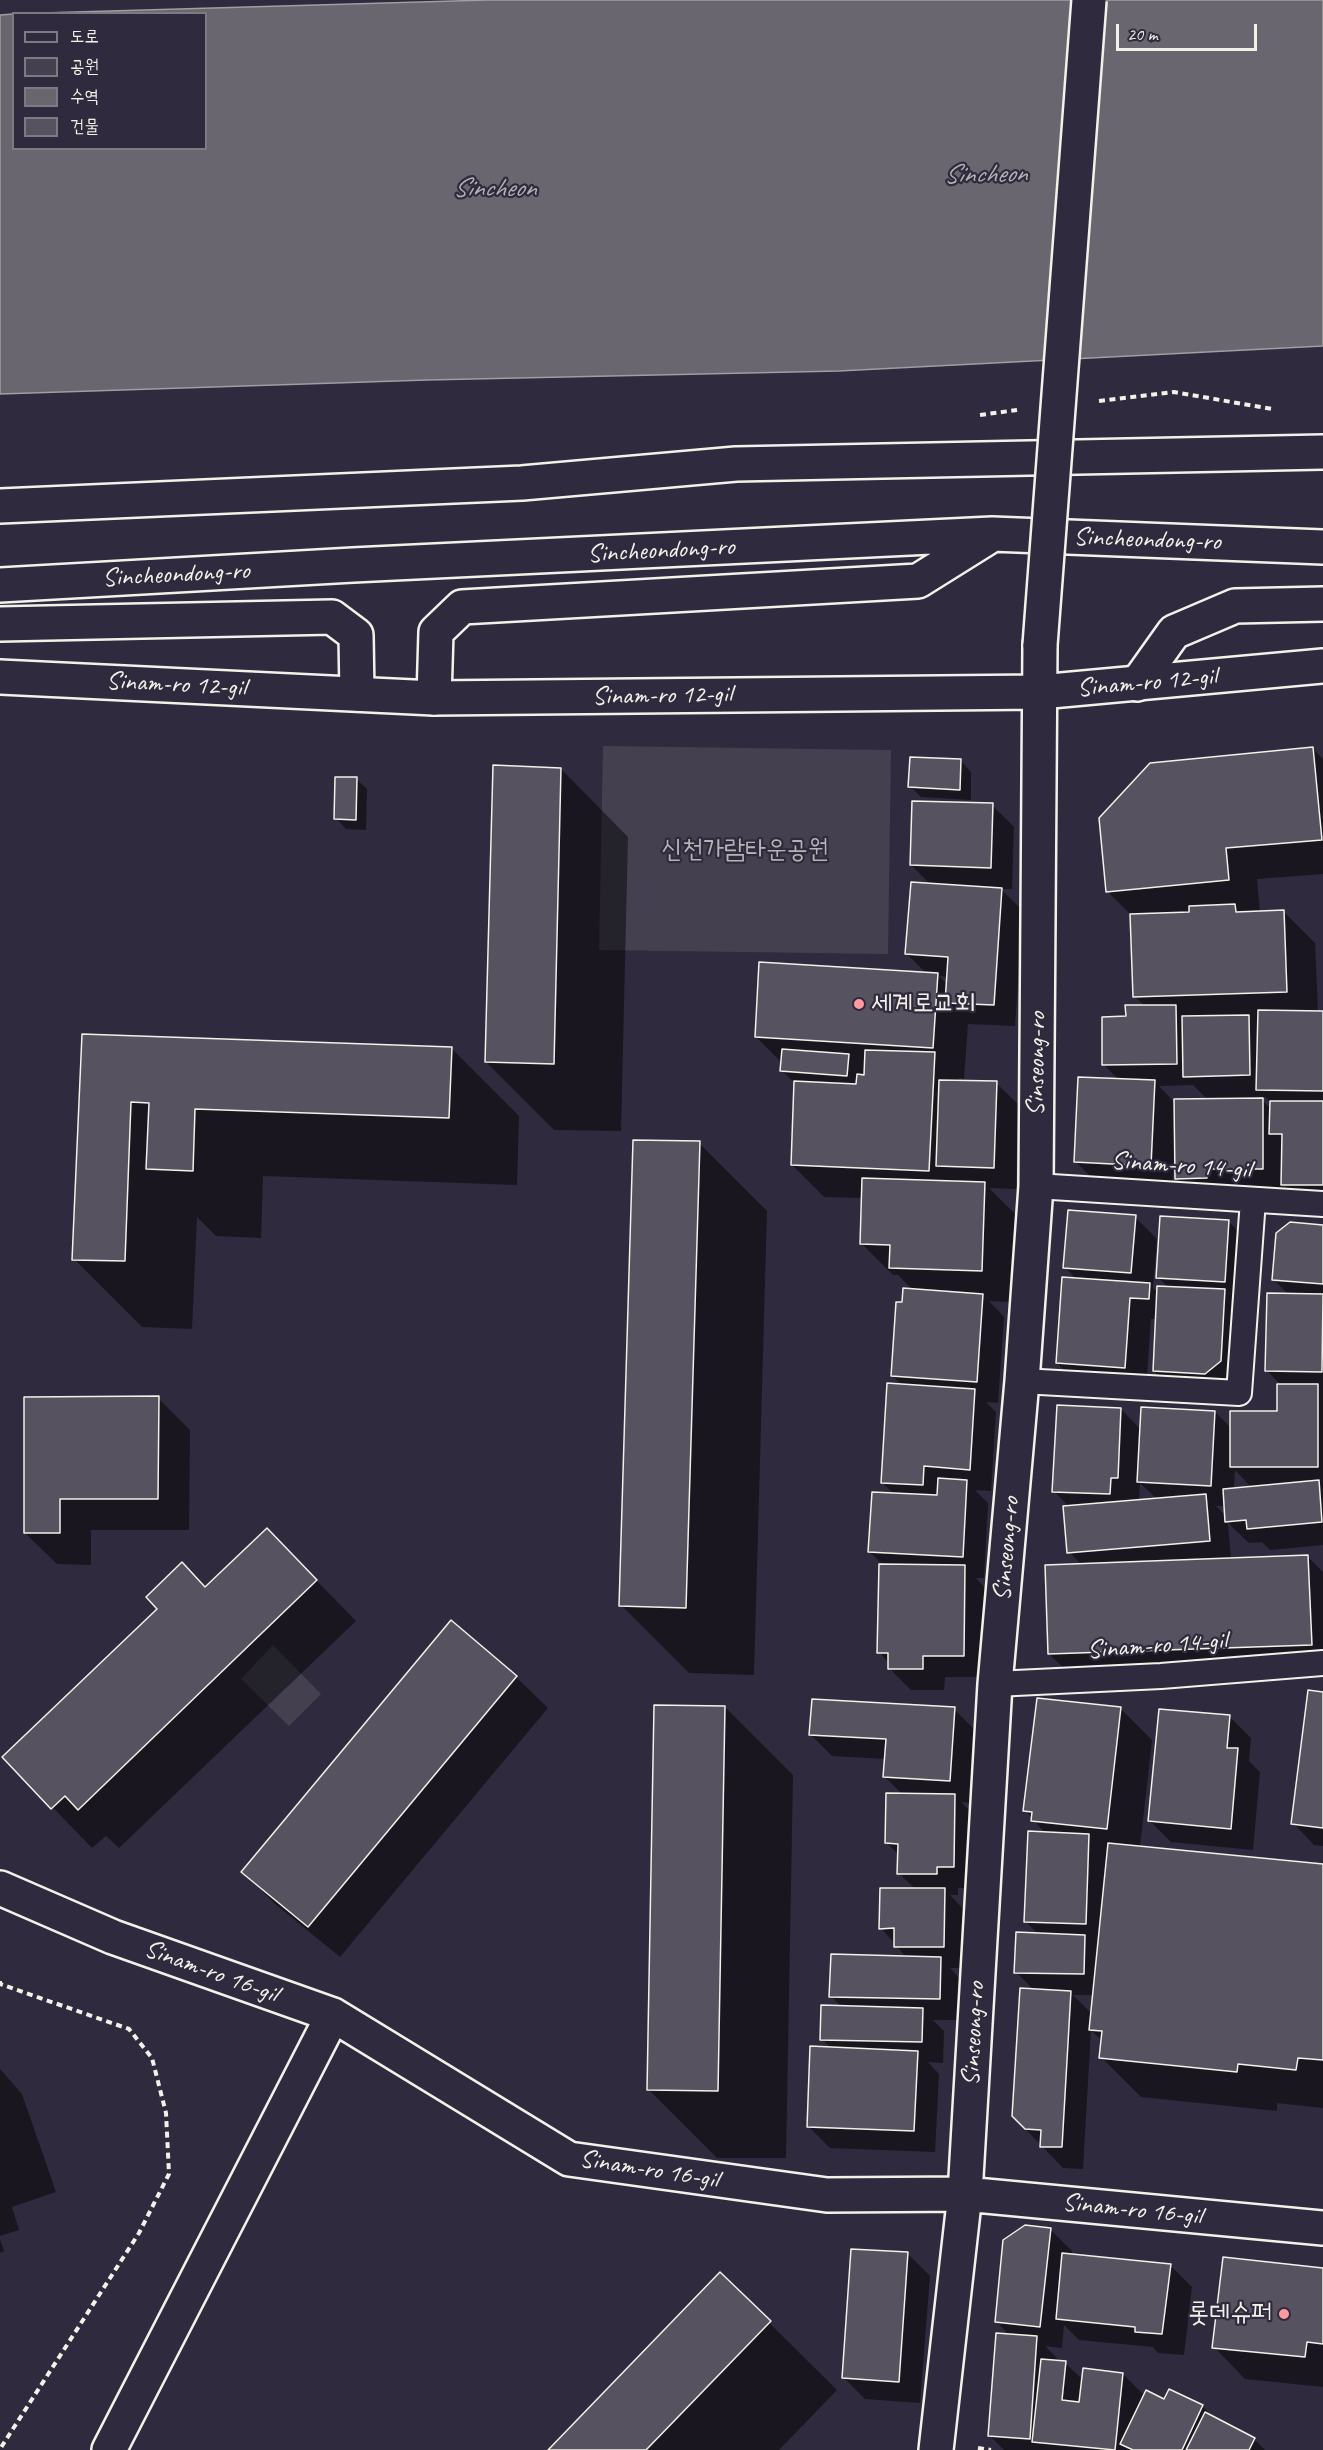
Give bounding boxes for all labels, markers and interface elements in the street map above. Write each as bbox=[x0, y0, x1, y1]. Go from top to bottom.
legend bbox=[12, 12, 207, 150]
scale bar bbox=[1119, 12, 1260, 50]
text: 20 m bbox=[1127, 23, 1158, 45]
text: 도로 bbox=[70, 25, 99, 47]
text: 공원 bbox=[70, 55, 99, 77]
text: 수역 bbox=[70, 85, 99, 107]
text: 건물 bbox=[70, 115, 99, 137]
water label: Sincheon bbox=[943, 158, 1027, 192]
water label: Sincheon bbox=[452, 173, 536, 205]
street label: Sincheondong-ro bbox=[1073, 522, 1221, 558]
street label: Sincheondong-ro bbox=[587, 532, 735, 570]
street label: Sincheondong-ro bbox=[102, 556, 250, 594]
street label: Sinam-ro 12-gil bbox=[1076, 661, 1218, 705]
street label: Sinam-ro 12-gil bbox=[105, 666, 247, 704]
street label: Sinam-ro 12-gil bbox=[592, 679, 732, 713]
park label: 신천가람타운공원 bbox=[661, 834, 829, 866]
place label: 세계로교회 bbox=[871, 988, 976, 1020]
marker: 세계로교회 bbox=[852, 997, 866, 1011]
street label: Sinseong-ro bbox=[1020, 1012, 1054, 1116]
street label: Sinam-ro 14-gil bbox=[1110, 1146, 1252, 1186]
street label: Sinseong-ro bbox=[987, 1496, 1027, 1602]
street label: Sinam-ro 14-gil bbox=[1086, 1626, 1228, 1666]
street label: Sinam-ro 16-gil bbox=[140, 1933, 282, 2011]
street label: Sinseong-ro bbox=[956, 1981, 992, 2087]
street label: Sinam-ro 16-gil bbox=[577, 2144, 721, 2196]
street label: Sinam-ro 16-gil bbox=[1061, 2187, 1203, 2233]
place label: 롯데슈퍼 bbox=[1188, 2298, 1272, 2330]
marker: 롯데슈퍼 bbox=[1277, 2307, 1291, 2321]

